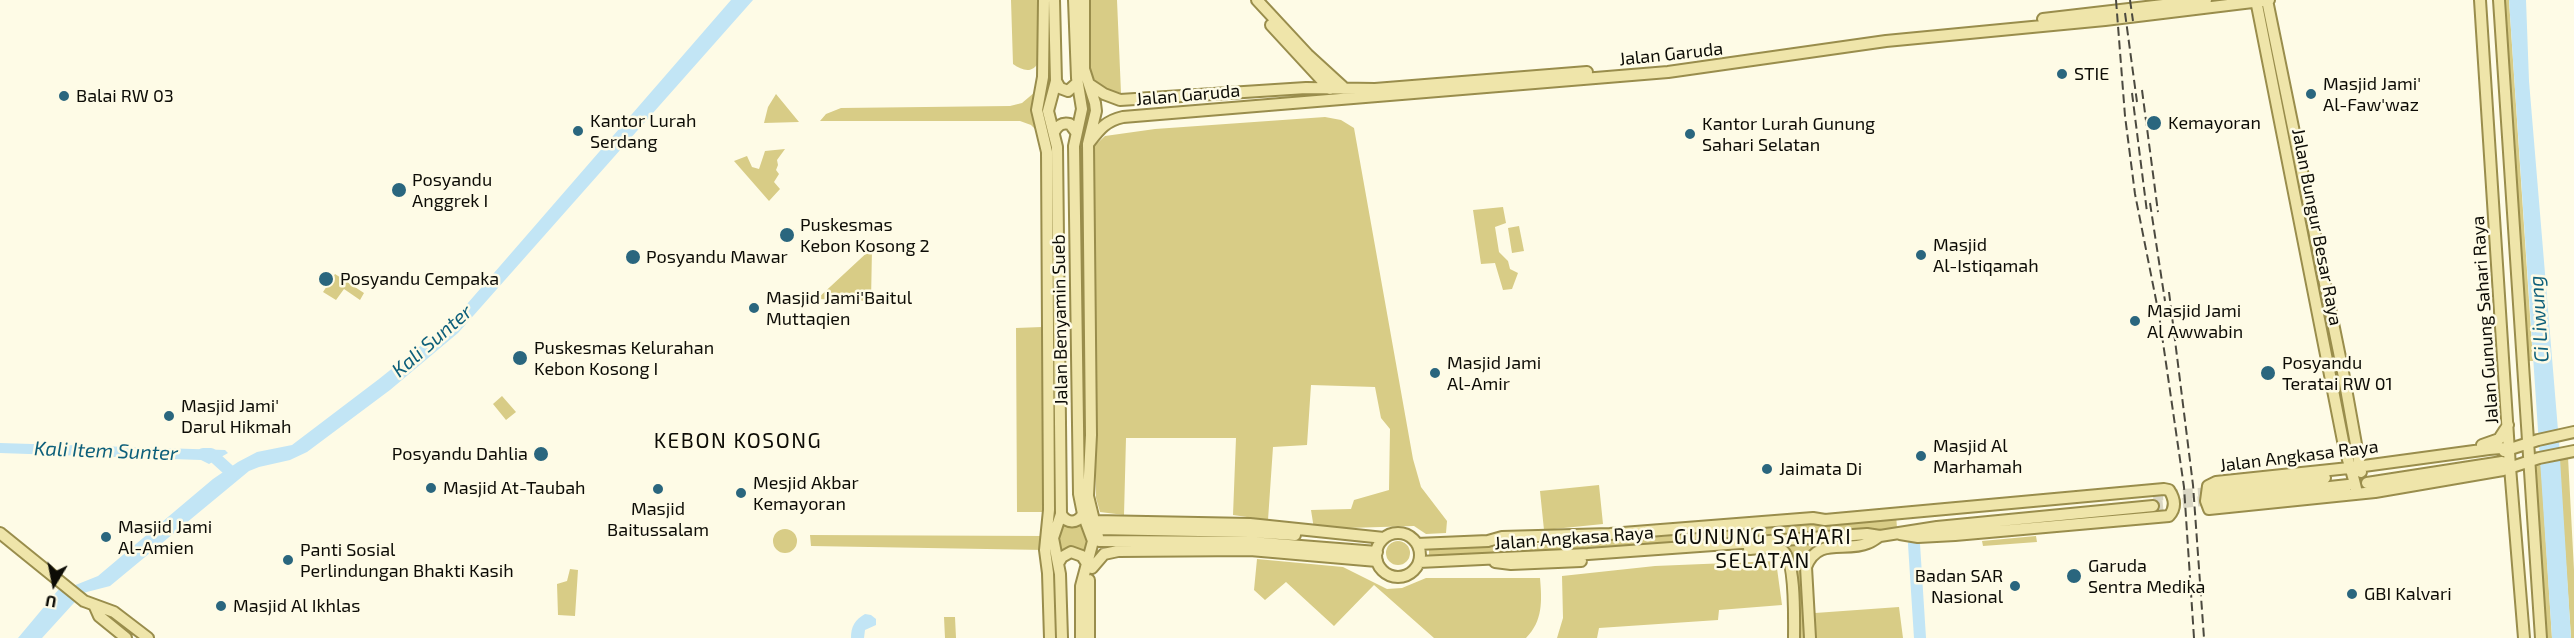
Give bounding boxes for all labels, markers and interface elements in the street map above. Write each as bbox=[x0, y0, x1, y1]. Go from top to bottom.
street label: Jalan Garuda bbox=[1618, 38, 1724, 70]
place label: STIE bbox=[2074, 63, 2109, 85]
marker: STIE bbox=[2055, 67, 2069, 81]
place label: Masjid Jami' Al-Faw'waz bbox=[2323, 73, 2421, 116]
street label: Jalan Garuda bbox=[1135, 80, 1241, 110]
place label: Balai RW 03 bbox=[76, 85, 174, 107]
marker: Masjid Jami' Al-Faw'waz bbox=[2304, 87, 2318, 101]
marker: Balai RW 03 bbox=[57, 89, 71, 103]
place label: Kantor Lurah Serdang bbox=[590, 110, 696, 152]
place label: Kemayoran bbox=[2168, 112, 2261, 134]
place label: Kantor Lurah Gunung Sahari Selatan bbox=[1702, 113, 1875, 156]
marker: Kemayoran bbox=[2145, 114, 2163, 132]
marker: Kantor Lurah Serdang bbox=[571, 124, 585, 138]
marker: Kantor Lurah Gunung Sahari Selatan bbox=[1683, 127, 1697, 141]
street label: Jalan Bungur Besar Raya bbox=[2287, 127, 2347, 327]
place label: Posyandu Anggrek I bbox=[412, 169, 492, 212]
marker: Posyandu Anggrek I bbox=[390, 181, 408, 199]
place label: Puskesmas Kebon Kosong 2 bbox=[800, 214, 930, 256]
street label: Jalan Gunung Sahari Raya bbox=[2467, 215, 2503, 425]
marker: Puskesmas Kebon Kosong 2 bbox=[778, 226, 796, 244]
street label: Jalan Benyamin Sueb bbox=[1048, 234, 1072, 406]
place label: Masjid Al-Istiqamah bbox=[1933, 234, 2039, 276]
place label: Posyandu Mawar bbox=[646, 246, 788, 268]
marker: Posyandu Mawar bbox=[624, 248, 642, 266]
marker: Masjid Al-Istiqamah bbox=[1914, 248, 1928, 262]
place label: Posyandu Cempaka bbox=[340, 268, 499, 290]
marker: Posyandu Cempaka bbox=[317, 270, 335, 288]
water label: Ci Liwung bbox=[2524, 275, 2554, 363]
place label: Masjid Jami'Baitul Muttaqien bbox=[766, 287, 912, 330]
water label: Kali Sunter bbox=[387, 300, 477, 382]
place label: Masjid Jami Al Awwabin bbox=[2147, 300, 2243, 342]
marker: Masjid Jami'Baitul Muttaqien bbox=[747, 301, 761, 315]
marker: Masjid Jami Al Awwabin bbox=[2128, 314, 2142, 328]
place label: Puskesmas Kelurahan Kebon Kosong I bbox=[534, 337, 714, 380]
marker: Puskesmas Kelurahan Kebon Kosong I bbox=[511, 349, 529, 367]
place label: Masjid Jami Al-Amir bbox=[1447, 352, 1541, 394]
place label: Posyandu Teratai RW 01 bbox=[2282, 352, 2393, 394]
marker: Posyandu Teratai RW 01 bbox=[2259, 364, 2277, 382]
marker: Masjid Jami Al-Amir bbox=[1428, 366, 1442, 380]
place label: Masjid Jami' Darul Hikmah bbox=[181, 395, 291, 438]
marker: Masjid Jami' Darul Hikmah bbox=[162, 409, 176, 423]
district label: KEBON KOSONG bbox=[654, 428, 822, 454]
place label: Masjid Al Marhamah bbox=[1933, 435, 2022, 478]
water label: Kali Item Sunter bbox=[34, 436, 178, 466]
street label: Jalan Angkasa Raya bbox=[2218, 436, 2380, 476]
place label: Posyandu Dahlia bbox=[392, 443, 528, 465]
marker: Posyandu Dahlia bbox=[532, 445, 550, 463]
marker: Masjid Al Marhamah bbox=[1914, 449, 1928, 463]
place label: Jaimata Di bbox=[1779, 458, 1862, 480]
marker: Jaimata Di bbox=[1760, 462, 1774, 476]
place label: Mesjid Akbar Kemayoran bbox=[753, 472, 859, 514]
place label: Masjid At-Taubah bbox=[443, 477, 586, 499]
marker: Masjid At-Taubah bbox=[424, 481, 438, 495]
marker: Masjid Baitussalam bbox=[651, 482, 665, 496]
marker: Mesjid Akbar Kemayoran bbox=[734, 486, 748, 500]
place label: Masjid Baitussalam bbox=[607, 498, 709, 540]
place label: Masjid Jami Al-Amien bbox=[118, 516, 212, 558]
street label: Jalan Angkasa Raya bbox=[1494, 522, 1654, 554]
district label: GUNUNG SAHARI SELATAN bbox=[1674, 524, 1852, 574]
marker: Masjid Jami Al-Amien bbox=[99, 530, 113, 544]
place label: Panti Sosial Perlindungan Bhakti Kasih bbox=[300, 539, 514, 582]
marker: Panti Sosial Perlindungan Bhakti Kasih bbox=[281, 553, 295, 567]
north arrow bbox=[24, 554, 84, 614]
place label: Garuda Sentra Medika bbox=[2088, 555, 2205, 598]
place label: Badan SAR Nasional bbox=[1915, 565, 2003, 608]
marker: Garuda Sentra Medika bbox=[2065, 567, 2083, 585]
marker: Badan SAR Nasional bbox=[2008, 579, 2022, 593]
place label: GBI Kalvari bbox=[2364, 583, 2452, 605]
marker: GBI Kalvari bbox=[2345, 587, 2359, 601]
text: U bbox=[44, 592, 58, 613]
place label: Masjid Al Ikhlas bbox=[233, 595, 360, 617]
marker: Masjid Al Ikhlas bbox=[214, 599, 228, 613]

